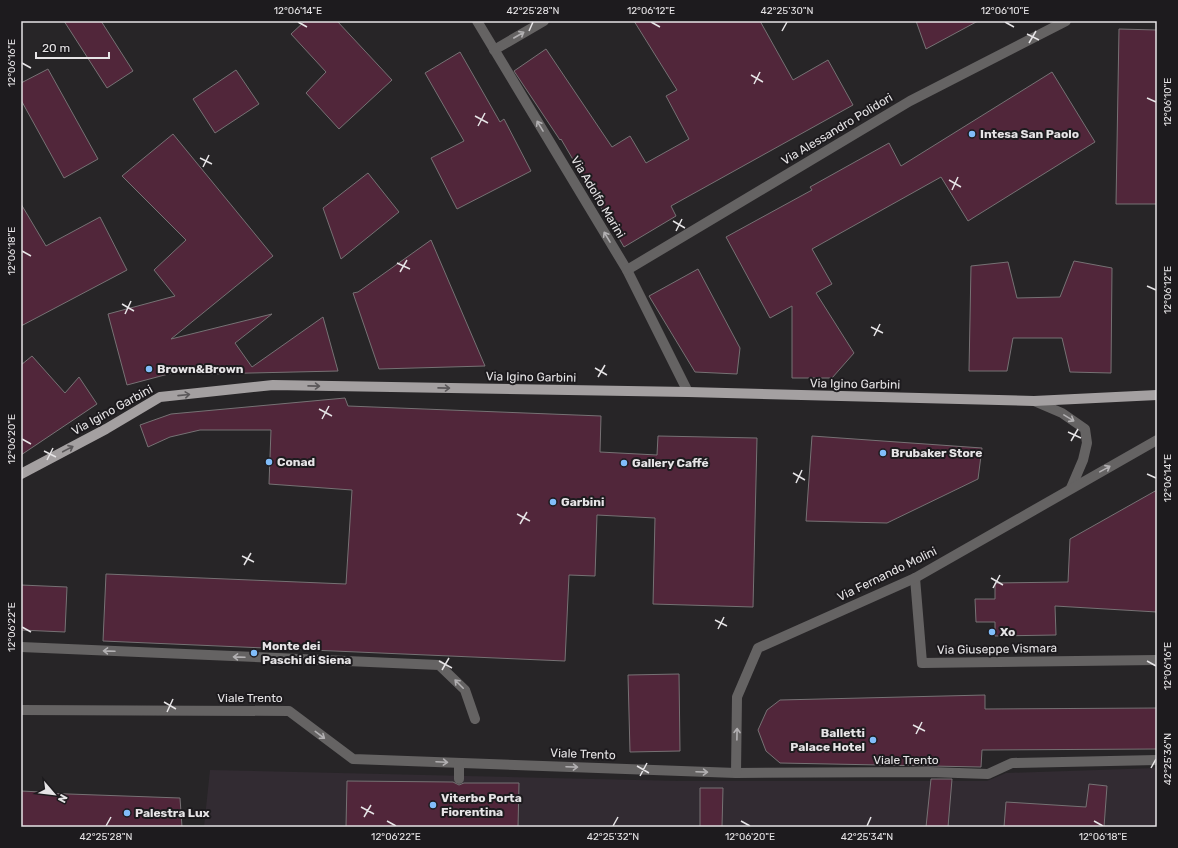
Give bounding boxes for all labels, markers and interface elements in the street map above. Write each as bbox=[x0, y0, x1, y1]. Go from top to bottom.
text: 12°06'14"E bbox=[274, 5, 322, 17]
text: 42°25'28"N bbox=[507, 5, 559, 17]
text: 12°06'12"E bbox=[627, 5, 675, 17]
text: 42°25'30"N bbox=[761, 5, 814, 17]
text: 12°06'10"E bbox=[981, 5, 1029, 17]
one-way arrow bbox=[513, 31, 525, 39]
scale bar bbox=[36, 34, 109, 60]
text: 12°06'16"E bbox=[6, 39, 18, 87]
text: 20 m bbox=[42, 41, 70, 55]
text: 12°06'10"E bbox=[1162, 78, 1174, 126]
street label: Via Alessandro Polidori bbox=[779, 90, 895, 168]
one-way arrow bbox=[535, 120, 543, 132]
place label: Intesa San Paolo bbox=[980, 127, 1079, 141]
marker: Intesa San Paolo bbox=[967, 129, 977, 139]
street label: Via Adolfo Marini bbox=[568, 154, 628, 241]
text: 12°06'18"E bbox=[6, 227, 18, 275]
one-way arrow bbox=[603, 232, 611, 243]
text: 12°06'12"E bbox=[1162, 266, 1174, 314]
place label: Brown&Brown bbox=[157, 362, 244, 376]
marker: Brown&Brown bbox=[144, 364, 154, 374]
street label: Via Igino Garbini bbox=[486, 369, 576, 385]
street label: Via Igino Garbini bbox=[810, 376, 900, 392]
street label: Via Igino Garbini bbox=[69, 382, 155, 438]
one-way arrow bbox=[307, 382, 320, 390]
one-way arrow bbox=[437, 384, 450, 392]
one-way arrow bbox=[177, 391, 190, 398]
text: 12°06'20"E bbox=[6, 414, 18, 464]
one-way arrow bbox=[1063, 414, 1075, 422]
one-way arrow bbox=[62, 445, 74, 452]
place label: Brubaker Store bbox=[891, 446, 982, 460]
marker: Brubaker Store bbox=[878, 448, 888, 458]
text: 12°06'14"E bbox=[1162, 454, 1174, 502]
place label: Conad bbox=[277, 455, 315, 469]
place label: Gallery Caffé bbox=[632, 456, 709, 470]
marker: Conad bbox=[264, 457, 274, 467]
marker: Gallery Caffé bbox=[619, 458, 629, 468]
one-way arrow bbox=[1099, 465, 1111, 472]
place label: Garbini bbox=[561, 495, 604, 509]
marker: Garbini bbox=[548, 497, 558, 507]
street label: Via Fernando Molini bbox=[835, 544, 939, 604]
text: 12°06'22"E bbox=[6, 602, 18, 652]
place label: Xo bbox=[1000, 625, 1015, 639]
marker: Xo bbox=[987, 627, 997, 637]
place label: Monte dei Paschi di Siena bbox=[262, 639, 351, 667]
street label: Via Giuseppe Vismara bbox=[937, 641, 1057, 657]
text: 12°06'16"E bbox=[1162, 642, 1174, 690]
one-way arrow bbox=[103, 647, 116, 655]
marker: Monte dei Paschi di Siena bbox=[249, 648, 259, 658]
one-way arrow bbox=[233, 653, 246, 660]
one-way arrow bbox=[454, 680, 464, 689]
street label: Viale Trento bbox=[217, 691, 283, 705]
place label: Balletti Palace Hotel bbox=[790, 726, 865, 754]
one-way arrow bbox=[733, 728, 741, 741]
one-way arrow bbox=[315, 730, 326, 739]
text: 42°25'36"N bbox=[1162, 733, 1174, 785]
marker: Balletti Palace Hotel bbox=[868, 735, 878, 745]
street label: Viale Trento bbox=[550, 746, 616, 762]
street label: Viale Trento bbox=[873, 753, 939, 767]
one-way arrow bbox=[435, 759, 448, 766]
one-way arrow bbox=[565, 763, 578, 771]
one-way arrow bbox=[695, 768, 708, 775]
north arrow bbox=[34, 774, 74, 814]
place label: Viterbo Porta Fiorentina bbox=[441, 791, 522, 819]
text: N bbox=[55, 792, 70, 805]
marker: Viterbo Porta Fiorentina bbox=[428, 800, 438, 810]
place label: Palestra Lux bbox=[135, 806, 210, 820]
marker: Palestra Lux bbox=[122, 808, 132, 818]
text: 42°25'28"N bbox=[80, 831, 132, 843]
text: 12°06'22"E bbox=[371, 831, 421, 843]
text: 42°25'32"N bbox=[587, 831, 639, 843]
text: 12°06'20"E bbox=[725, 831, 775, 843]
text: 42°25'34"N bbox=[841, 831, 893, 843]
text: 12°06'18"E bbox=[1079, 831, 1127, 843]

